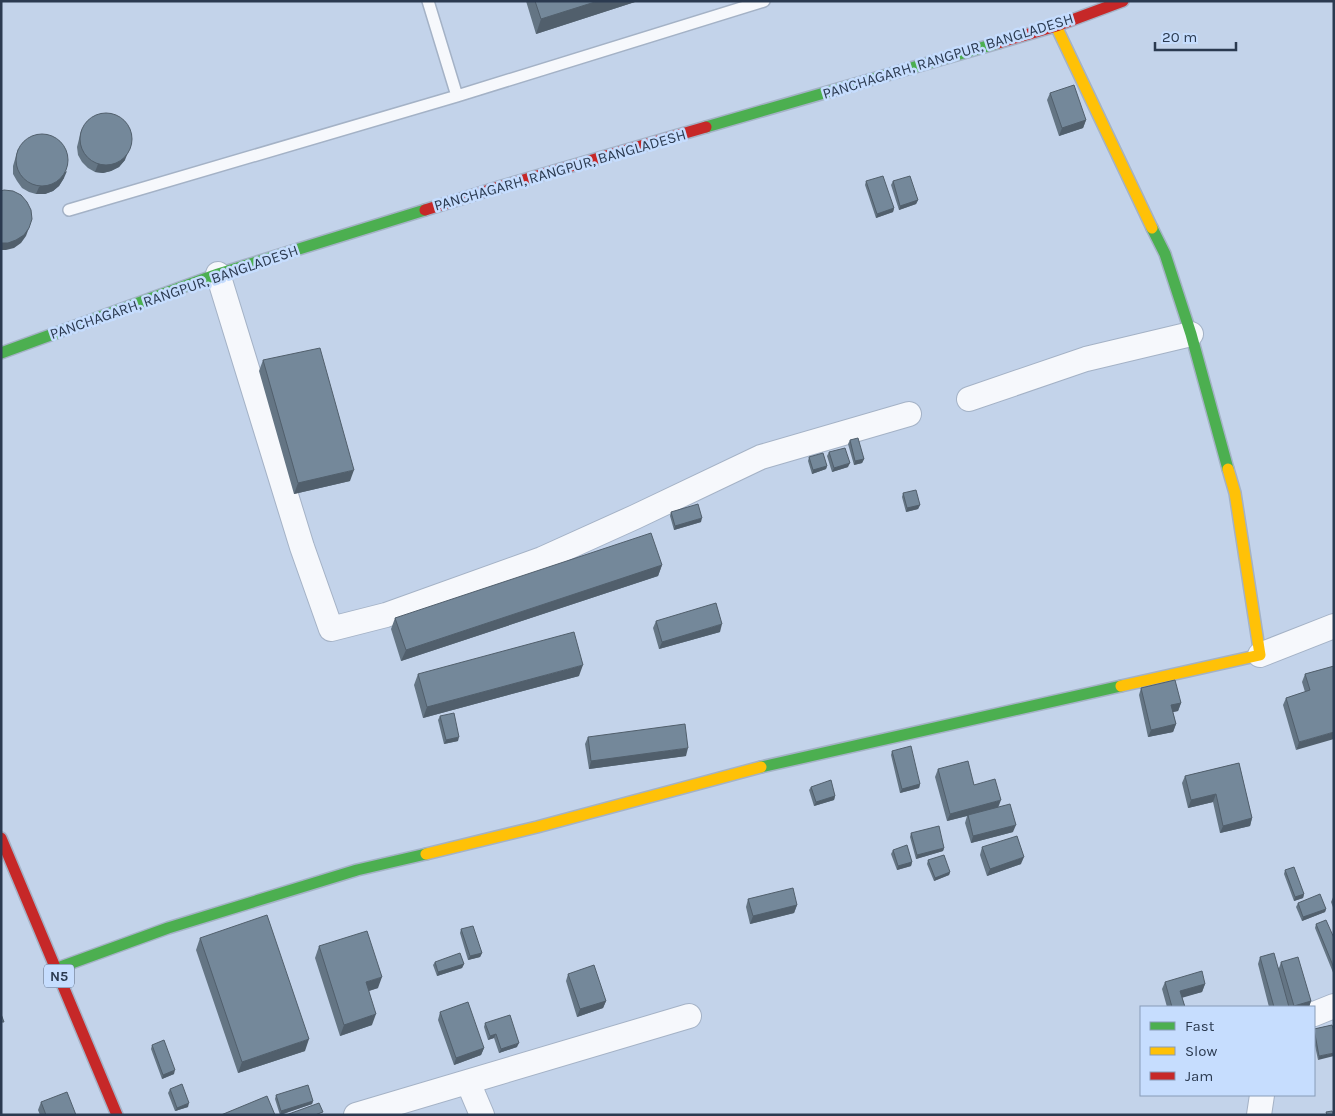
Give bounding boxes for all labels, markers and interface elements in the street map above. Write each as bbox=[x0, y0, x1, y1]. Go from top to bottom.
street label: PANCHAGARH, RANGPUR, BANGLADESH bbox=[820, 9, 1076, 103]
scale bar bbox=[1155, 20, 1236, 52]
text: 20 m bbox=[1162, 28, 1197, 46]
street label: PANCHAGARH, RANGPUR, BANGLADESH bbox=[432, 125, 688, 215]
street label: PANCHAGARH, RANGPUR, BANGLADESH bbox=[48, 241, 300, 343]
road number: N5 bbox=[44, 964, 74, 988]
legend bbox=[1140, 1006, 1315, 1096]
text: Fast bbox=[1185, 1017, 1215, 1035]
text: Slow bbox=[1185, 1042, 1217, 1060]
text: Jam bbox=[1185, 1067, 1213, 1085]

